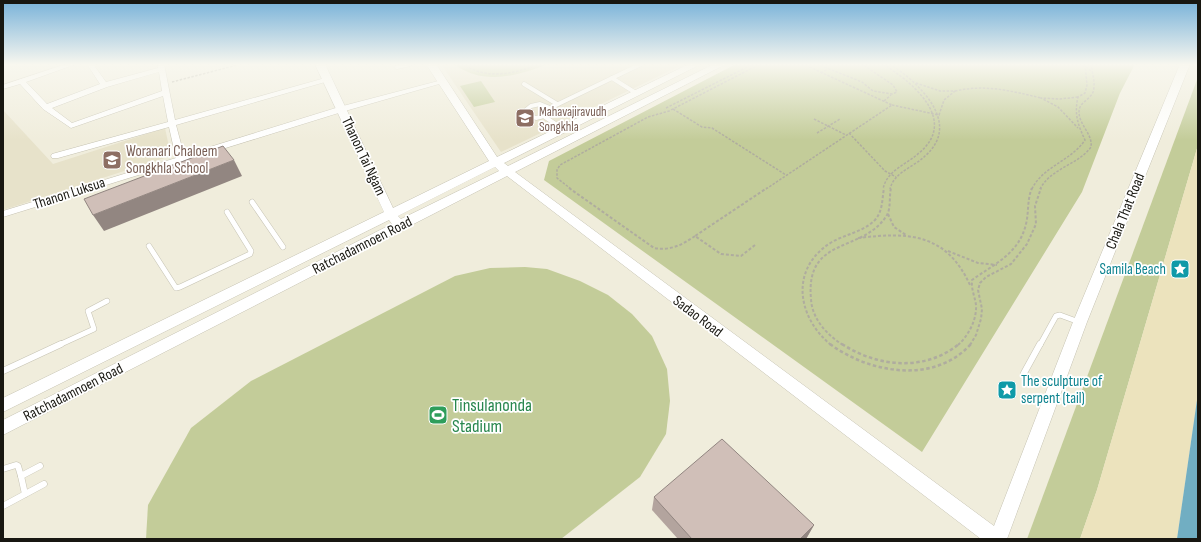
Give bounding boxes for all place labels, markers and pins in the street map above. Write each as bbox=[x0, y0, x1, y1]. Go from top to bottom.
place label: Mahavajiravudh Songkhla bbox=[539, 104, 607, 135]
school or university icon: Mahavajiravudh Songkhla bbox=[514, 107, 536, 129]
place label: Woranari Chaloem Songkhla School bbox=[126, 142, 217, 178]
school or university icon: Woranari Chaloem Songkhla School bbox=[101, 149, 123, 171]
place icon: Samila Beach bbox=[1169, 258, 1191, 280]
place label: Samila Beach bbox=[1100, 260, 1166, 279]
place label: The sculpture of serpent (tail) bbox=[1021, 372, 1103, 408]
place icon: The sculpture of serpent (tail) bbox=[996, 379, 1018, 401]
place label: Tinsulanonda Stadium bbox=[452, 395, 532, 437]
sports icon: Tinsulanonda Stadium bbox=[427, 404, 449, 426]

